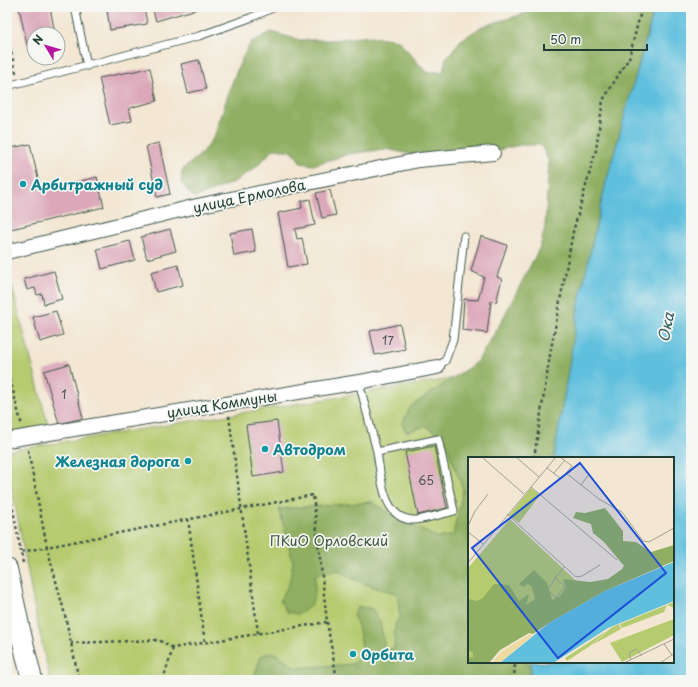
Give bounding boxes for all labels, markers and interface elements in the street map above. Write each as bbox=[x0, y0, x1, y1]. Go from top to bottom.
north arrow bbox=[26, 26, 66, 66]
scale bar bbox=[544, 26, 647, 52]
text: 50 m bbox=[550, 30, 581, 48]
text: N bbox=[28, 31, 47, 48]
place label: Арбитражный суд bbox=[30, 174, 163, 195]
street label: улица Ермолова bbox=[191, 174, 307, 218]
marker: Арбитражный суд bbox=[18, 179, 28, 189]
water label: Ока bbox=[651, 309, 679, 344]
house number: 17 bbox=[382, 331, 394, 349]
house number: 1 bbox=[61, 385, 67, 403]
street label: улица Коммуны bbox=[165, 385, 279, 423]
place label: Автодром bbox=[273, 439, 346, 460]
marker: Автодром bbox=[260, 444, 270, 454]
place label: Железная дорога bbox=[55, 451, 181, 472]
marker: Железная дорога bbox=[183, 456, 193, 466]
inset map bbox=[468, 457, 674, 663]
house number: 65 bbox=[418, 471, 434, 489]
park label: ПКиО Орловский bbox=[270, 530, 388, 551]
place label: Орбита bbox=[361, 644, 414, 665]
marker: Орбита bbox=[348, 649, 358, 659]

